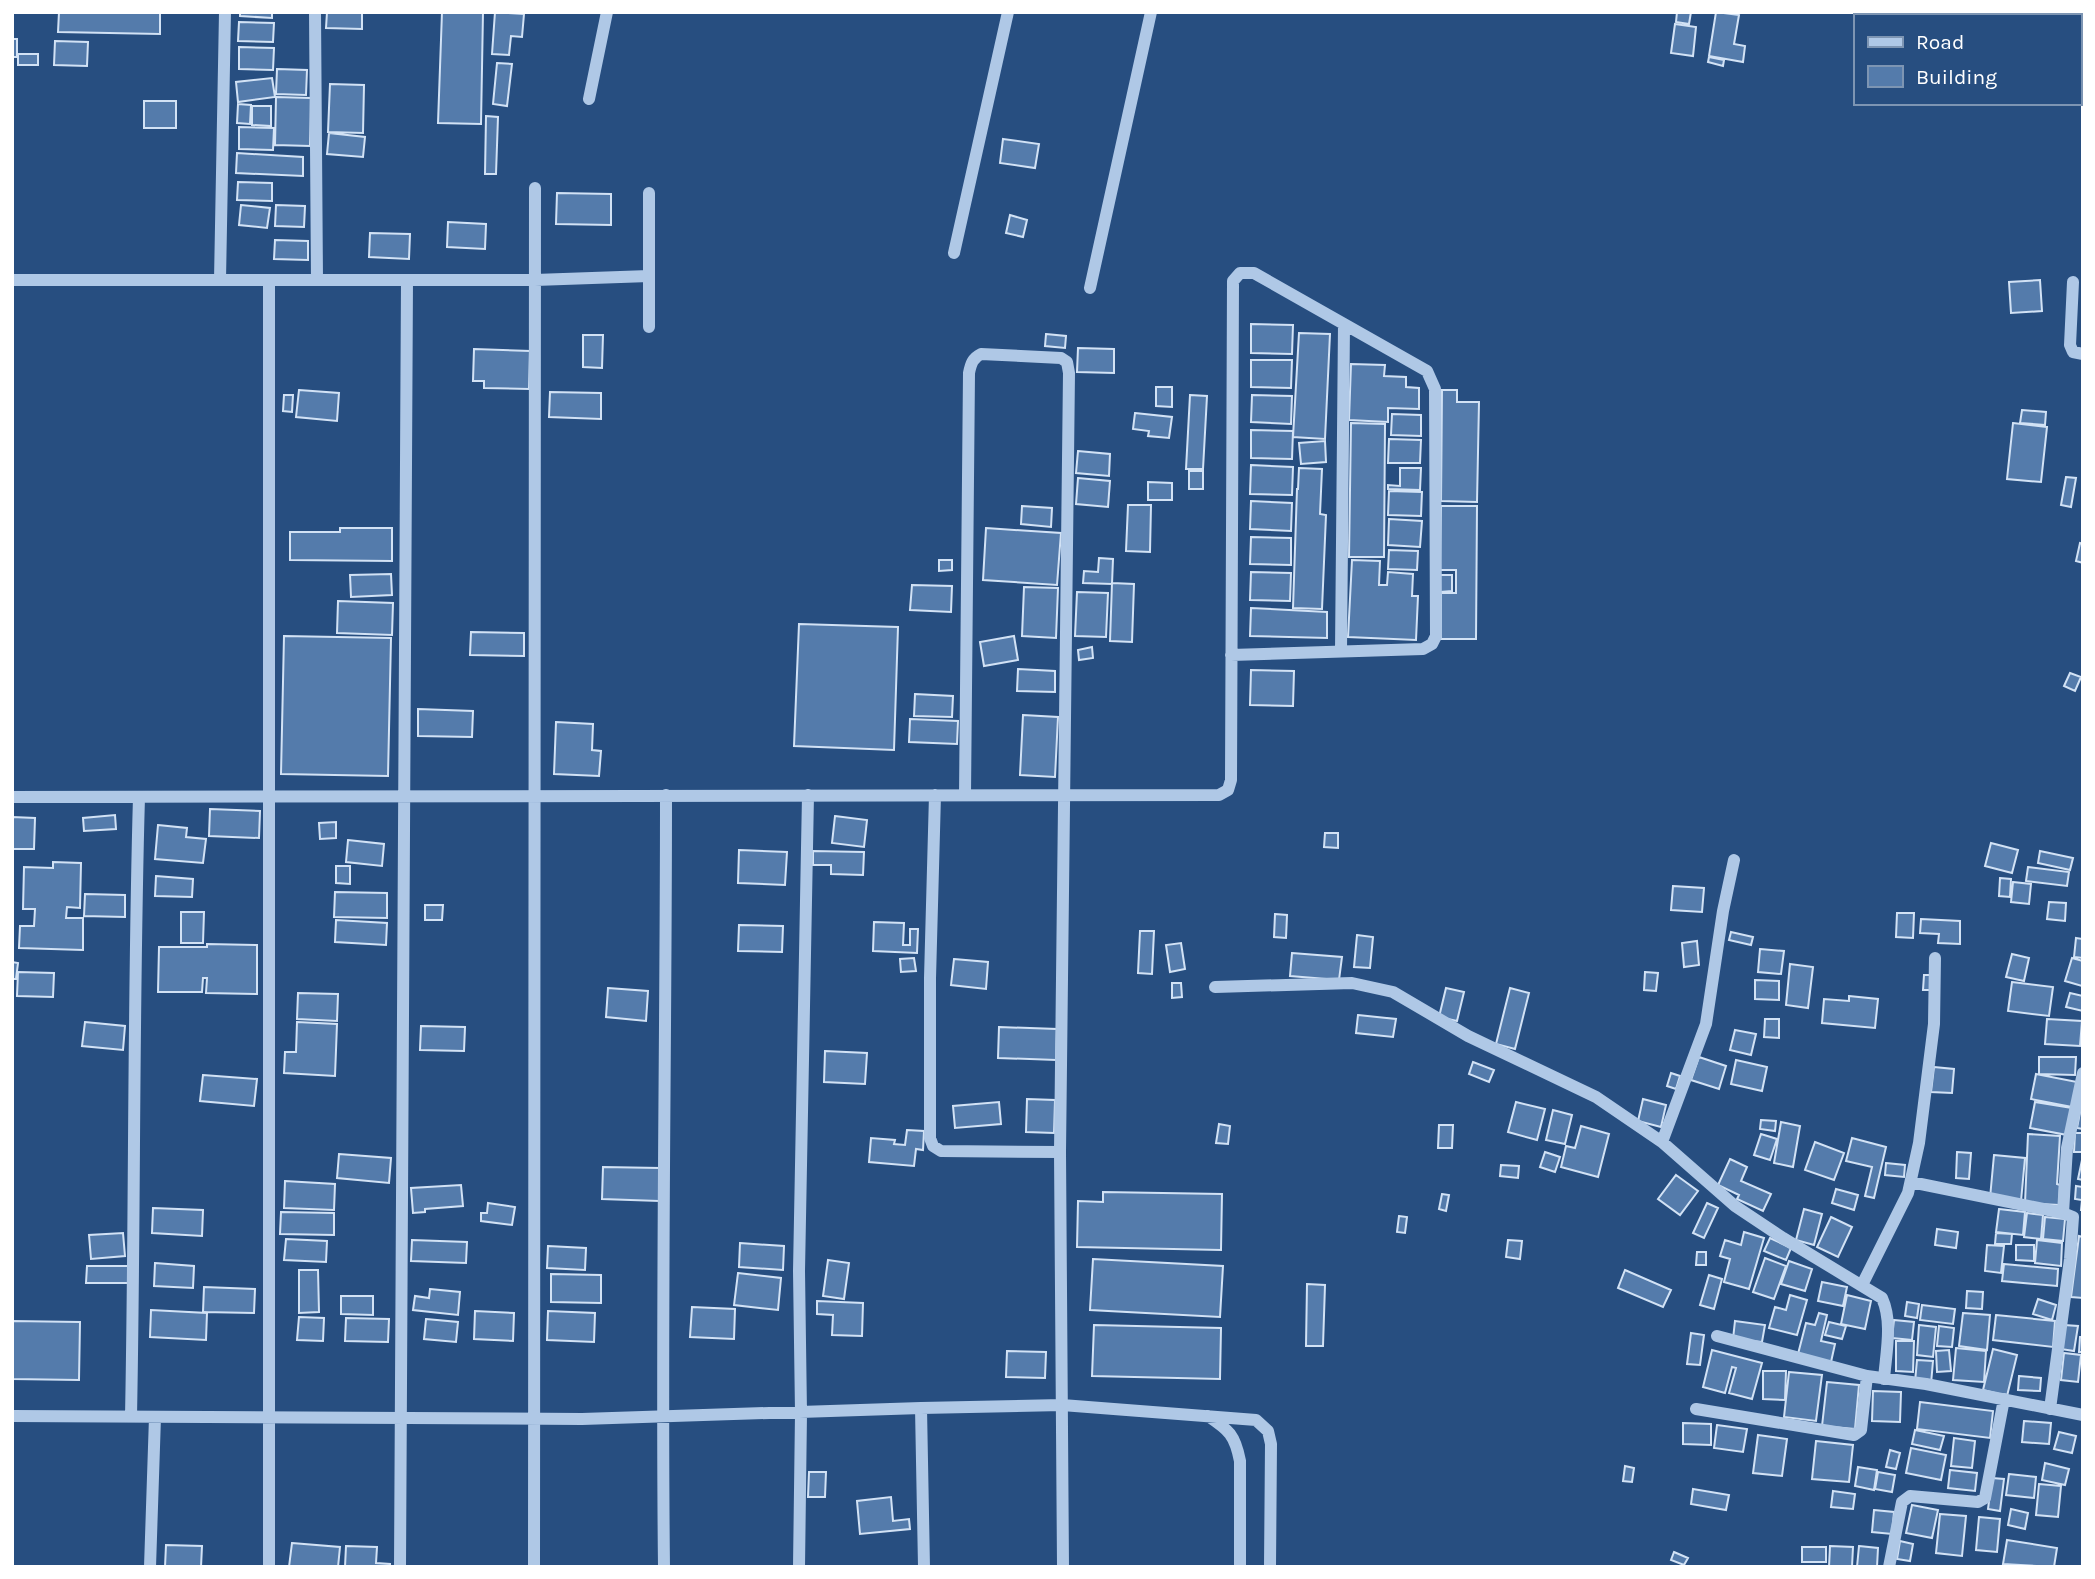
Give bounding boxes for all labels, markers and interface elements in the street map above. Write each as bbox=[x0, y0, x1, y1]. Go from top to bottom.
legend bbox=[1854, 14, 2081, 105]
text: Road bbox=[1916, 30, 1964, 54]
text: Building bbox=[1916, 65, 1997, 89]

